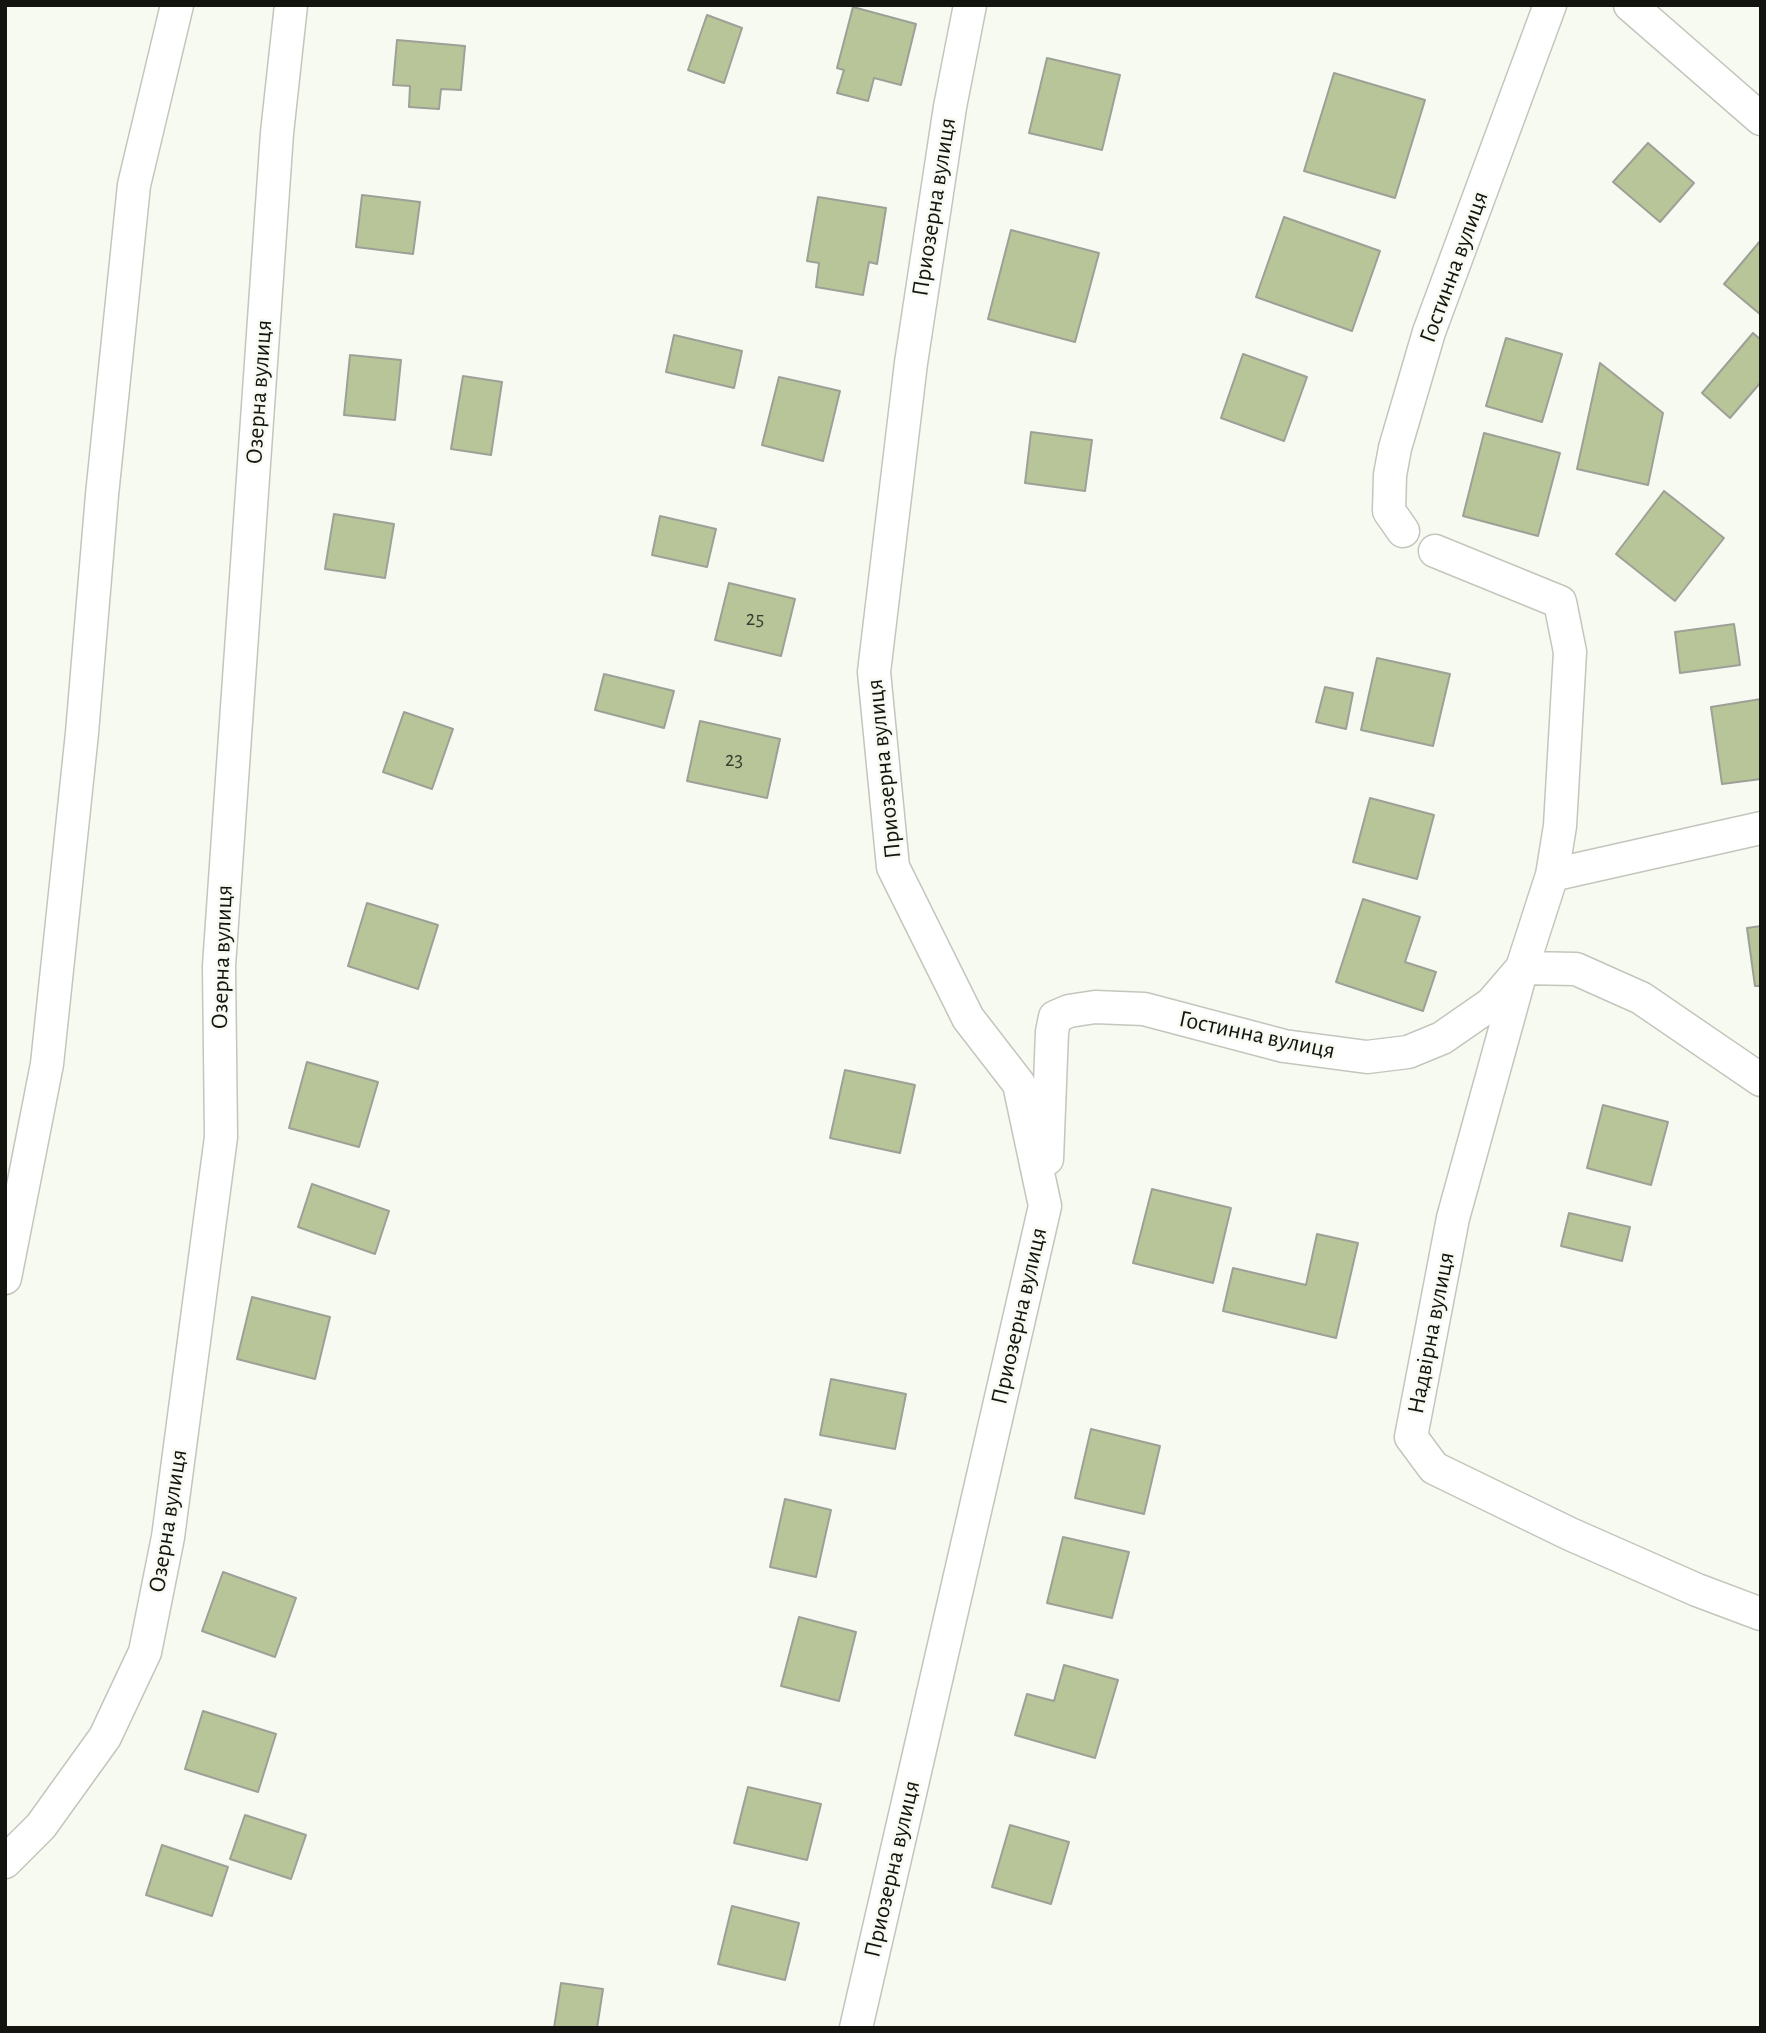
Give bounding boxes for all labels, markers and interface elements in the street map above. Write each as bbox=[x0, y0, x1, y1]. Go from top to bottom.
street label: Приозерна вулиця bbox=[906, 116, 962, 298]
street label: Гостинна вулиця bbox=[1413, 187, 1495, 347]
street label: Озерна вулиця bbox=[240, 319, 278, 465]
house number: 25 bbox=[746, 606, 764, 632]
street label: Приозерна вулиця bbox=[860, 678, 908, 860]
house number: 23 bbox=[725, 747, 743, 773]
street label: Озерна вулиця bbox=[205, 884, 239, 1030]
street label: Гостинна вулиця bbox=[1176, 1004, 1338, 1066]
street label: Приозерна вулиця bbox=[985, 1225, 1053, 1407]
street label: Надвірна вулиця bbox=[1401, 1250, 1461, 1416]
street label: Озерна вулиця bbox=[142, 1447, 194, 1595]
street label: Приозерна вулиця bbox=[858, 1778, 926, 1960]

